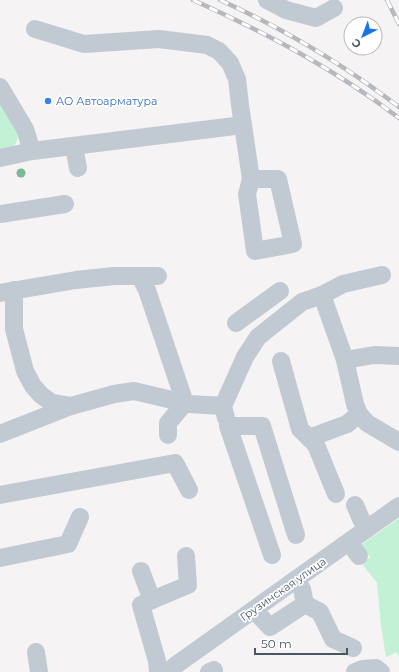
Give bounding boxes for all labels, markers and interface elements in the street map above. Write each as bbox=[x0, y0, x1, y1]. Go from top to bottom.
north arrow bbox=[343, 16, 383, 56]
text: С bbox=[349, 36, 364, 51]
place label: АО Автоарматура bbox=[56, 94, 157, 108]
marker: АО Автоарматура bbox=[43, 96, 53, 106]
street label: Грузинская улица bbox=[237, 554, 329, 624]
scale bar bbox=[255, 630, 347, 656]
text: 50 m bbox=[261, 636, 292, 651]

